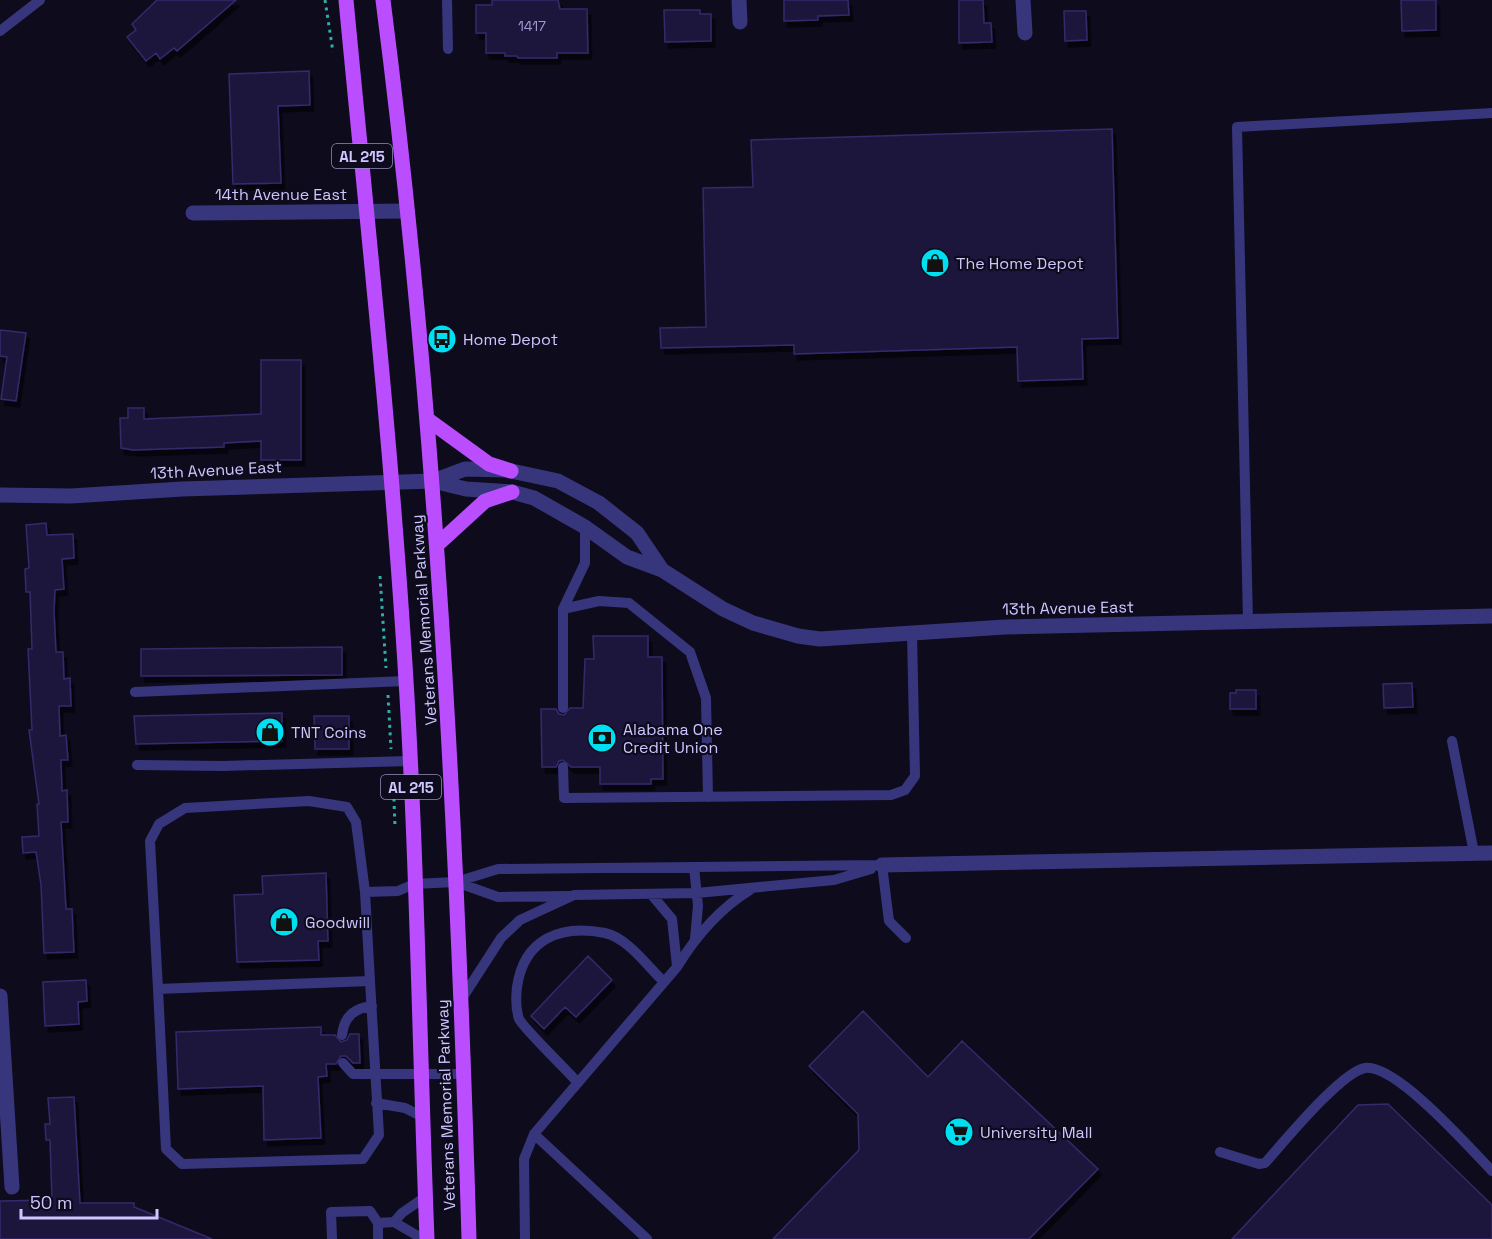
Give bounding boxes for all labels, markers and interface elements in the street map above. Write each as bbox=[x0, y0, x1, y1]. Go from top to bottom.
house number: 1417 bbox=[518, 17, 546, 35]
road number: AL 215 bbox=[332, 144, 392, 168]
street label: 14th Avenue East bbox=[215, 184, 347, 205]
shop icon: The Home Depot bbox=[919, 247, 951, 279]
place label: The Home Depot bbox=[956, 253, 1084, 274]
bus stop icon: Home Depot bbox=[426, 323, 458, 355]
place label: Home Depot bbox=[463, 329, 558, 350]
street label: 13th Avenue East bbox=[150, 456, 282, 484]
street label: Veterans Memorial Parkway bbox=[406, 514, 442, 726]
street label: 13th Avenue East bbox=[1002, 596, 1134, 620]
shop icon: TNT Coins bbox=[254, 716, 286, 748]
place label: Alabama One Credit Union bbox=[623, 719, 723, 758]
place label: TNT Coins bbox=[291, 722, 366, 743]
bank icon: Alabama One Credit Union bbox=[586, 722, 618, 754]
road number: AL 215 bbox=[381, 775, 441, 799]
shop icon: Goodwill bbox=[268, 906, 300, 938]
place label: Goodwill bbox=[305, 912, 370, 933]
street label: Veterans Memorial Parkway bbox=[432, 999, 460, 1211]
supermarket icon: University Mall bbox=[943, 1116, 975, 1148]
place label: University Mall bbox=[980, 1122, 1093, 1143]
scale bar bbox=[21, 1182, 158, 1220]
text: 50 m bbox=[30, 1191, 72, 1214]

